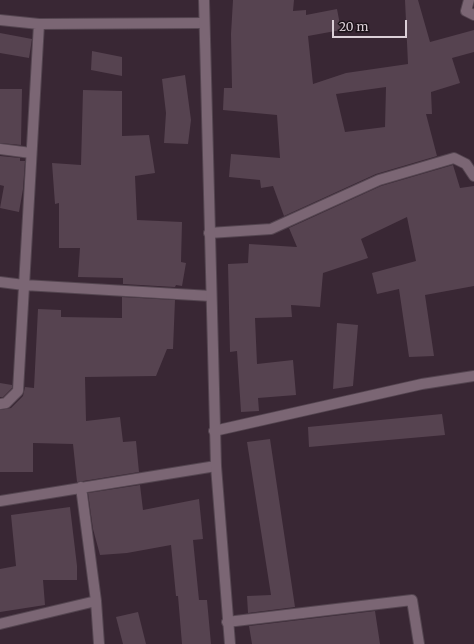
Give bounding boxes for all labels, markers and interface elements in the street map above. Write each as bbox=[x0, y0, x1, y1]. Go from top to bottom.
scale bar bbox=[334, 12, 409, 38]
text: 20 m bbox=[339, 19, 368, 34]

